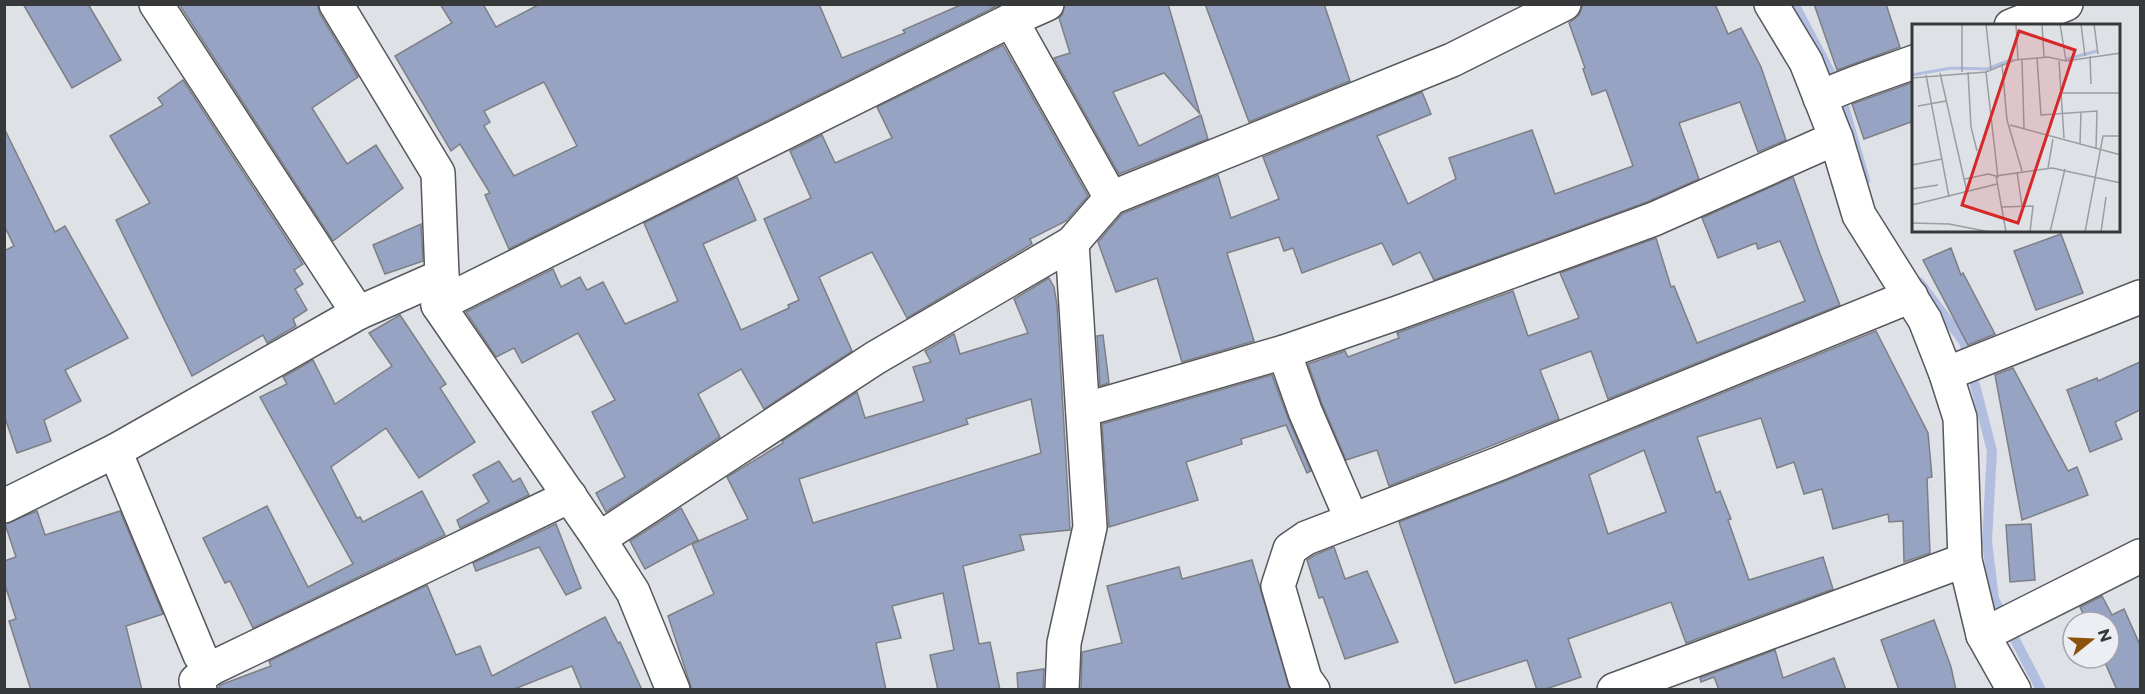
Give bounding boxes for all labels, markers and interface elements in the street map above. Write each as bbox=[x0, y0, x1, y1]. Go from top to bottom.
inset map bbox=[1912, 24, 2121, 232]
north arrow bbox=[2061, 610, 2121, 670]
text: N bbox=[2094, 626, 2116, 645]

